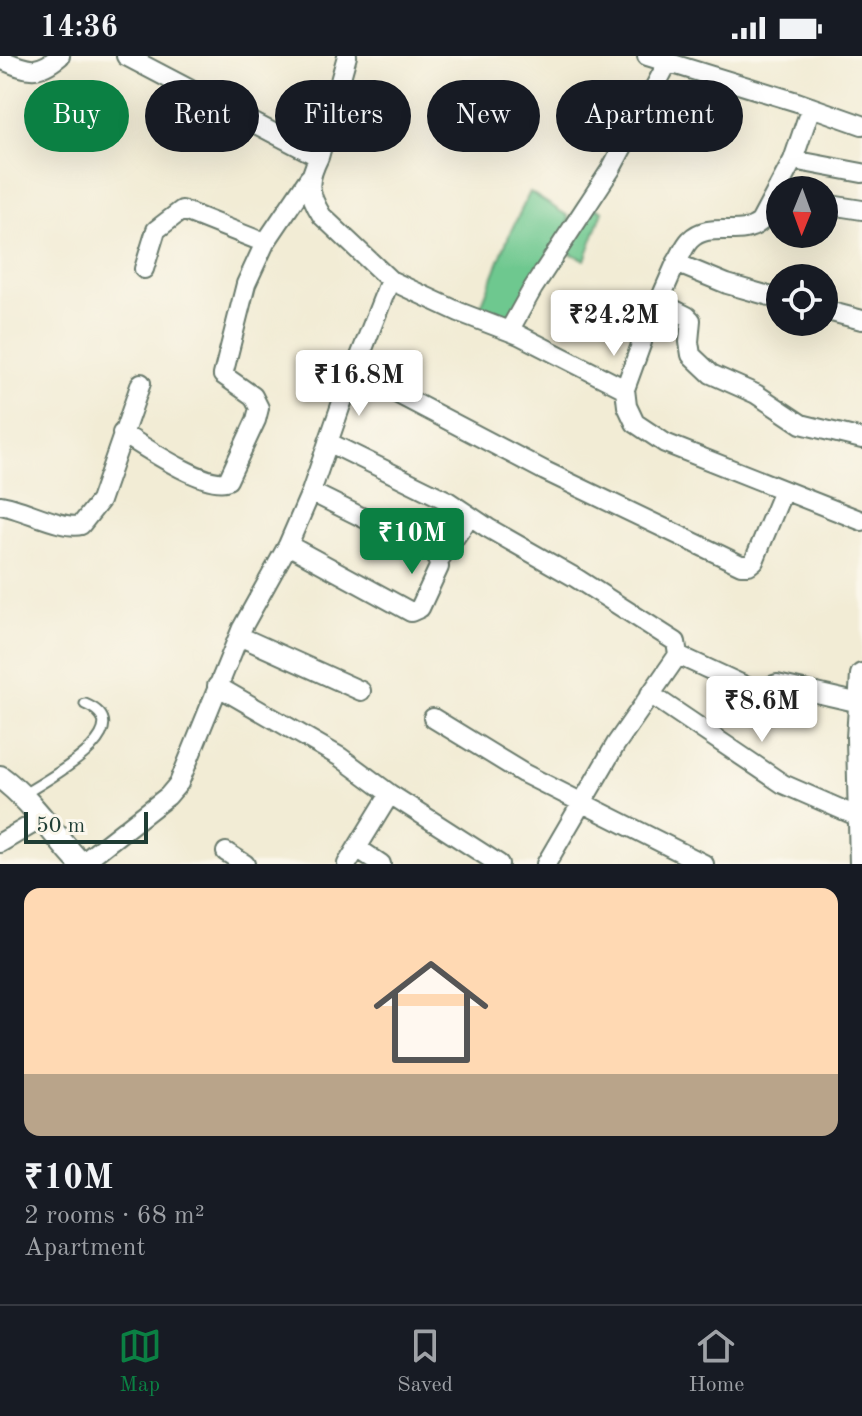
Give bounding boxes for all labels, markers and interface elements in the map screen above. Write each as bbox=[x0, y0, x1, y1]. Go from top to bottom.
text: 14:36 bbox=[40, 13, 118, 43]
chip: Buy bbox=[24, 80, 129, 152]
chip: Rent bbox=[145, 80, 259, 152]
chip: Filters bbox=[275, 80, 411, 152]
chip: New bbox=[427, 80, 540, 152]
chip: Apartment bbox=[556, 80, 743, 152]
north arrow bbox=[766, 176, 838, 248]
map controls bbox=[766, 176, 838, 336]
button: locate bbox=[766, 264, 838, 336]
pin: ₹24.2M bbox=[549, 290, 679, 358]
text: ₹24.2M bbox=[569, 303, 659, 329]
pin: ₹16.8M bbox=[294, 350, 424, 418]
text: ₹16.8M bbox=[314, 363, 404, 389]
pin: ₹10M bbox=[365, 508, 459, 576]
text: ₹10M bbox=[378, 521, 446, 547]
pin: ₹8.6M bbox=[706, 676, 818, 744]
text: ₹8.6M bbox=[724, 689, 800, 715]
scale bar bbox=[24, 808, 148, 844]
text: 50 m bbox=[36, 815, 85, 837]
icon: home bbox=[359, 940, 503, 1084]
text: ₹10M bbox=[24, 1162, 113, 1196]
text: 2 rooms · 68 m² bbox=[24, 1203, 205, 1229]
text: Apartment bbox=[24, 1235, 146, 1261]
tab: Map bbox=[118, 1324, 162, 1399]
tab: Saved bbox=[397, 1324, 453, 1399]
tab: Home bbox=[688, 1324, 744, 1399]

